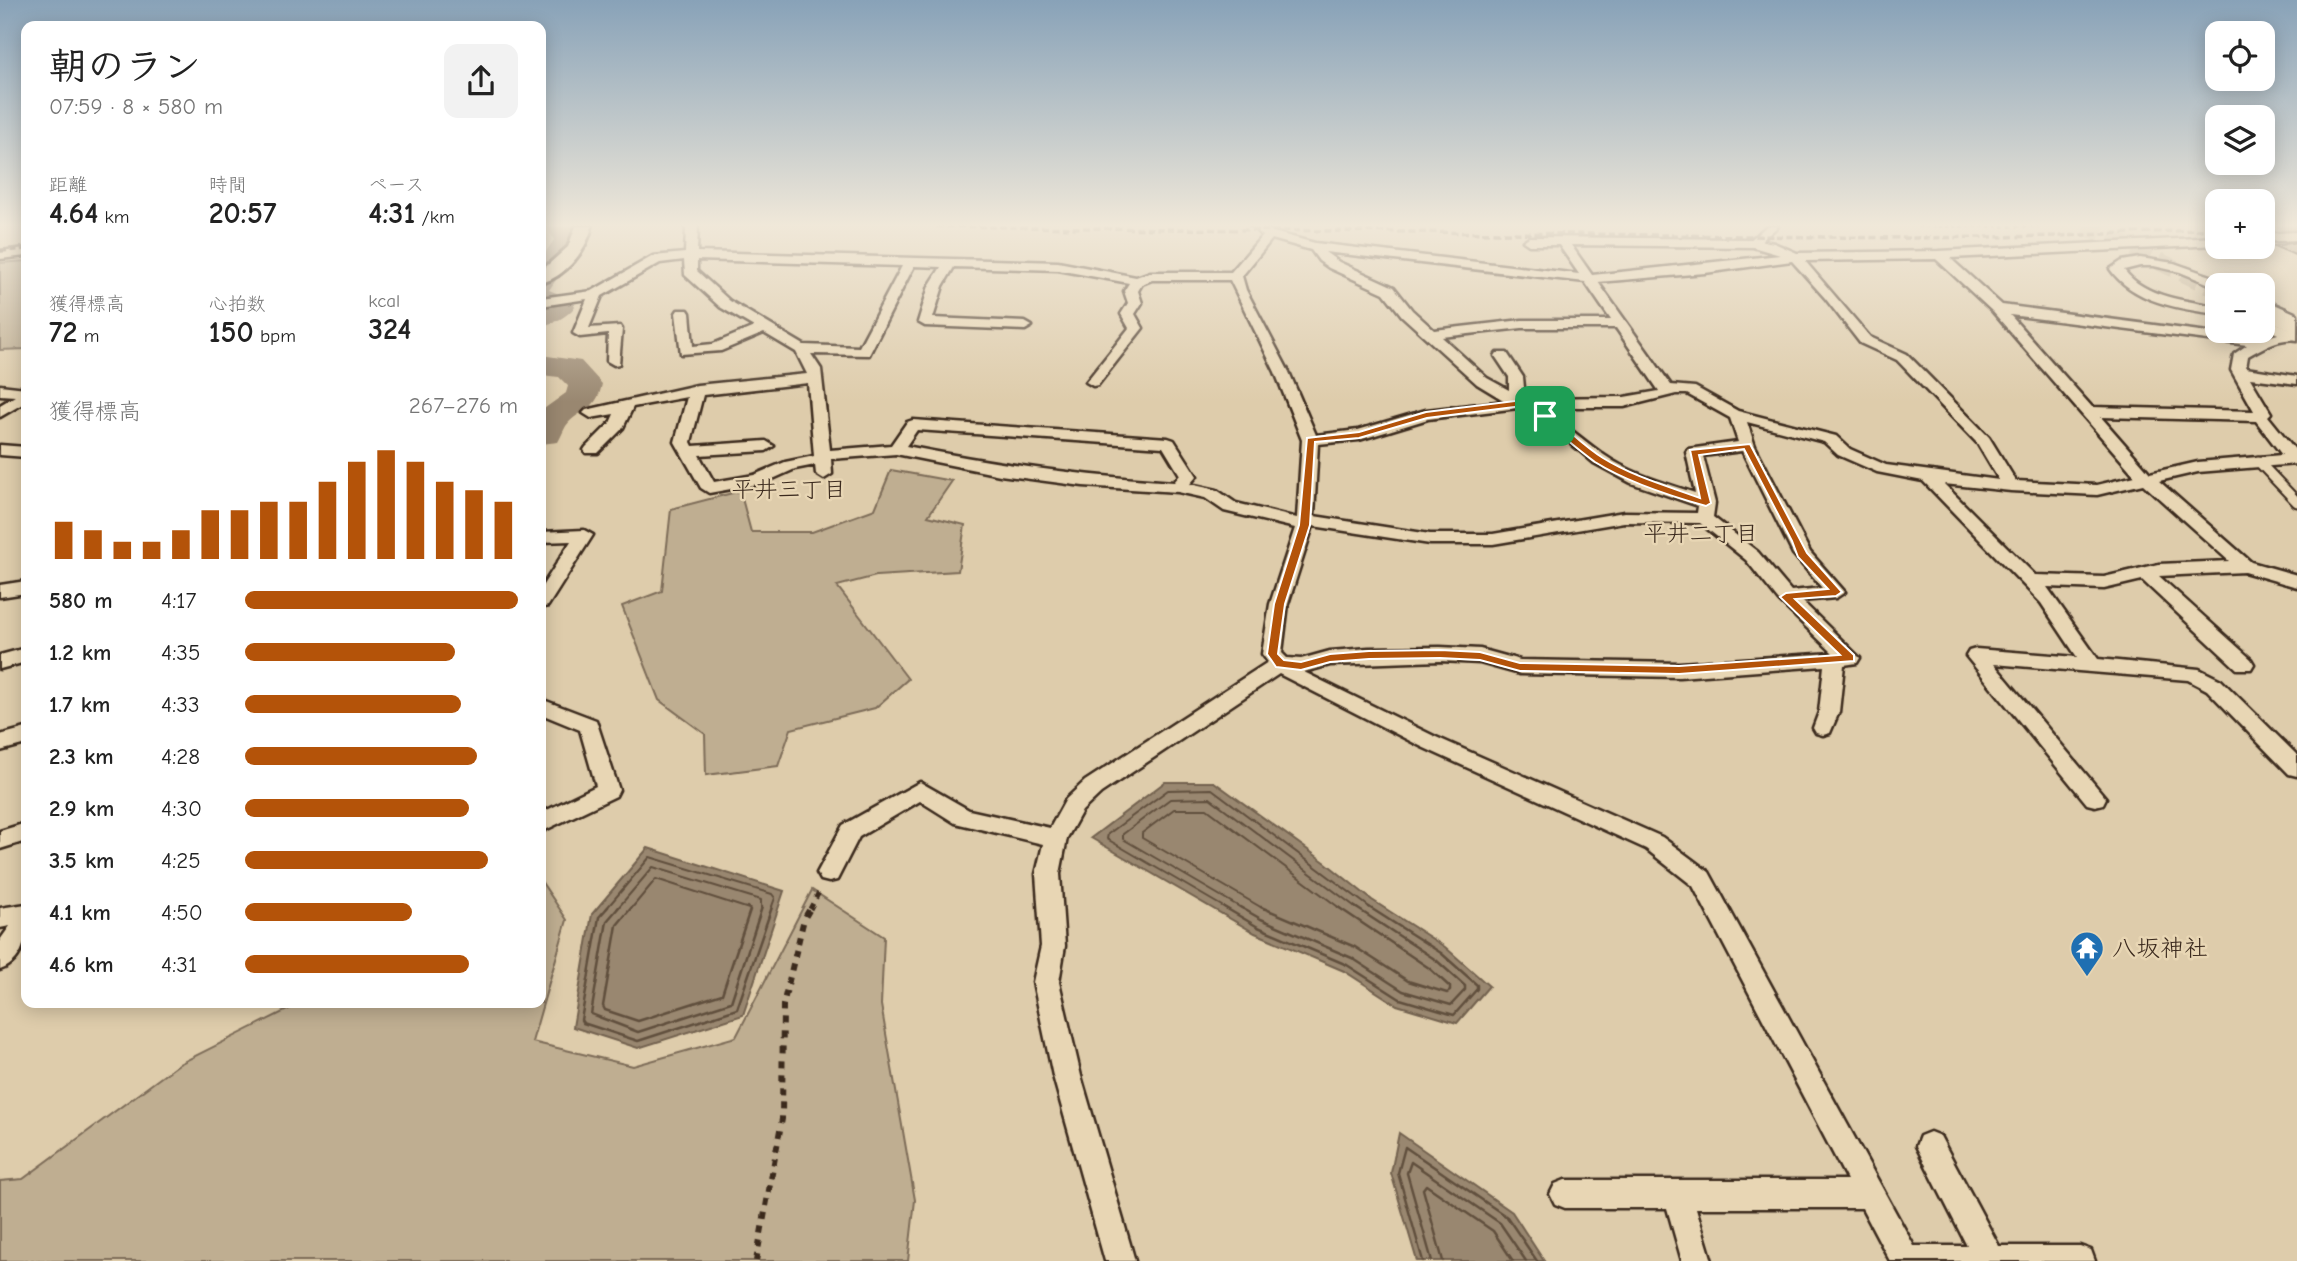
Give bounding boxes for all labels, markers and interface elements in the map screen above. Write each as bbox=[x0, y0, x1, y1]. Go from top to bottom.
map controls bbox=[2205, 21, 2275, 343]
button: locate bbox=[2205, 21, 2275, 91]
button: share bbox=[444, 44, 518, 118]
text: 朝のラン bbox=[49, 45, 201, 89]
text: 07:59 · 8 × 580 m bbox=[49, 93, 223, 120]
button: layers bbox=[2205, 105, 2275, 175]
text: 距離 bbox=[49, 174, 87, 196]
text: 時間 bbox=[209, 174, 247, 196]
text: ペース bbox=[368, 174, 424, 196]
button: + bbox=[2205, 189, 2275, 259]
text: 4.64 bbox=[49, 196, 98, 231]
text: 20:57 bbox=[209, 196, 276, 231]
text: 4:31 bbox=[368, 196, 415, 231]
text: km bbox=[98, 206, 130, 228]
text: /km bbox=[415, 206, 455, 228]
button: − bbox=[2205, 273, 2275, 343]
text: kcal bbox=[368, 290, 400, 312]
text: 獲得標高 bbox=[49, 293, 125, 315]
text: 心拍数 bbox=[209, 293, 266, 315]
text: 324 bbox=[368, 312, 411, 347]
text: 72 bbox=[49, 315, 77, 350]
text: 150 bbox=[209, 315, 254, 350]
text: m bbox=[77, 325, 100, 347]
text: bpm bbox=[254, 325, 296, 347]
pin bbox=[1515, 386, 1575, 446]
text: 267–276 m bbox=[409, 392, 518, 419]
icon: arrive bbox=[1526, 397, 1564, 435]
text: 獲得標高 bbox=[49, 398, 141, 425]
district label: 平井三丁目 bbox=[732, 476, 847, 503]
district label: 平井二丁目 bbox=[1644, 520, 1759, 547]
text: 580 m bbox=[49, 587, 113, 614]
text: 4:17 bbox=[161, 587, 196, 614]
text: 1.2 km bbox=[49, 639, 111, 666]
text: 4:35 bbox=[161, 639, 200, 666]
text: 1.7 km bbox=[49, 691, 110, 718]
text: 4:33 bbox=[161, 691, 200, 718]
text: 2.3 km bbox=[49, 743, 114, 770]
text: 4:28 bbox=[161, 743, 200, 770]
text: 2.9 km bbox=[49, 795, 114, 822]
text: 4:30 bbox=[161, 795, 202, 822]
text: 3.5 km bbox=[49, 847, 114, 874]
text: 4:25 bbox=[161, 847, 201, 874]
text: 4.1 km bbox=[49, 899, 111, 926]
text: 4:50 bbox=[161, 899, 203, 926]
temple icon: 八坂神社 bbox=[2068, 929, 2106, 978]
place label: 八坂神社 bbox=[2112, 934, 2208, 962]
text: 4.6 km bbox=[49, 951, 114, 978]
text: 4:31 bbox=[161, 951, 197, 978]

